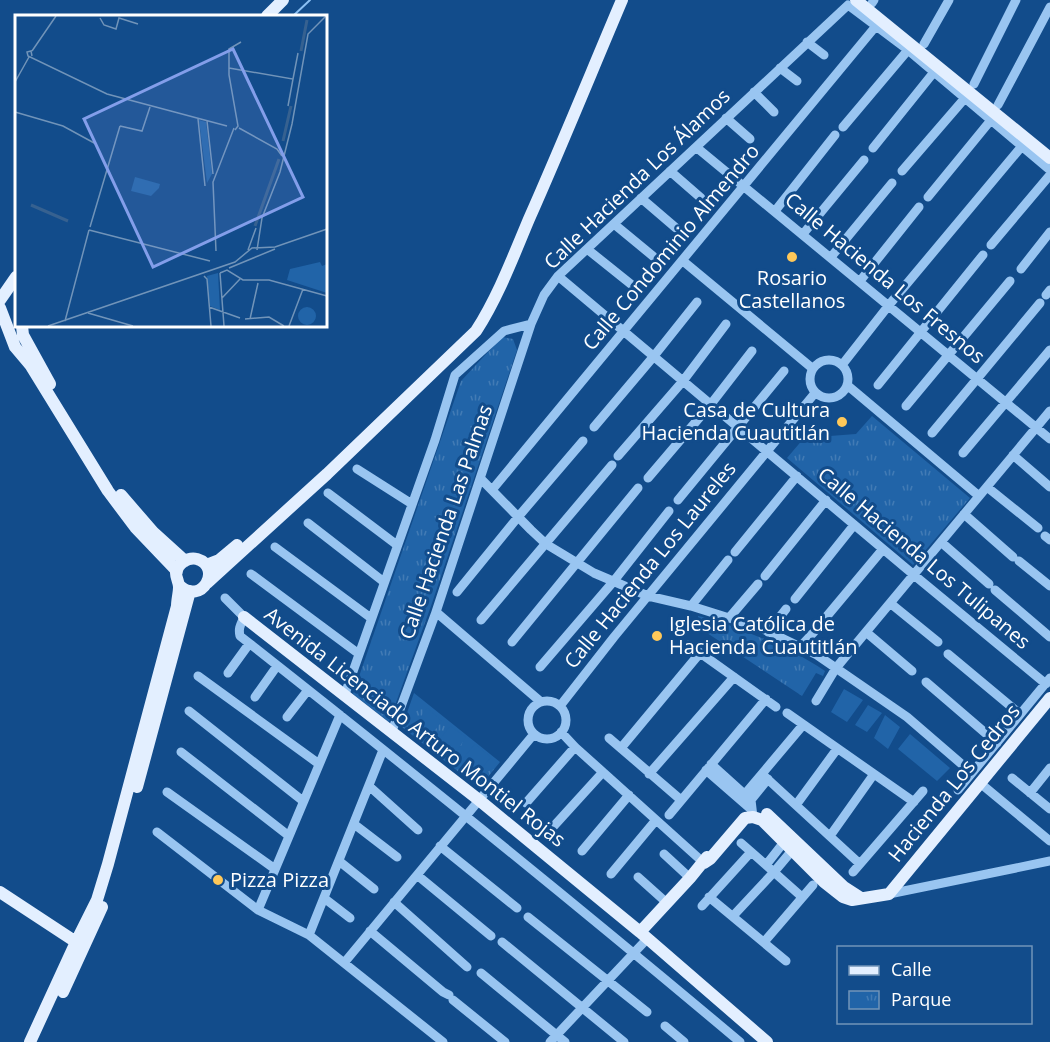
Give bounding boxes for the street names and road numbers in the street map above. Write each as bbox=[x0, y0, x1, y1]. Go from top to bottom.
street label: Calle Hacienda Los Álamos bbox=[538, 82, 736, 275]
street label: Calle Condominio Almendro bbox=[576, 138, 765, 356]
street label: Calle Hacienda Los Fresnos bbox=[780, 186, 991, 369]
street label: Calle Hacienda Las Palmas bbox=[393, 401, 498, 643]
street label: Calle Hacienda Los Laureles bbox=[558, 456, 742, 674]
street label: Calle Hacienda Los Tulipanes bbox=[812, 461, 1036, 655]
street label: Avenida Licenciado Arturo Montiel Rojas bbox=[259, 600, 571, 853]
street label: Hacienda Los Cedros bbox=[882, 698, 1026, 867]

